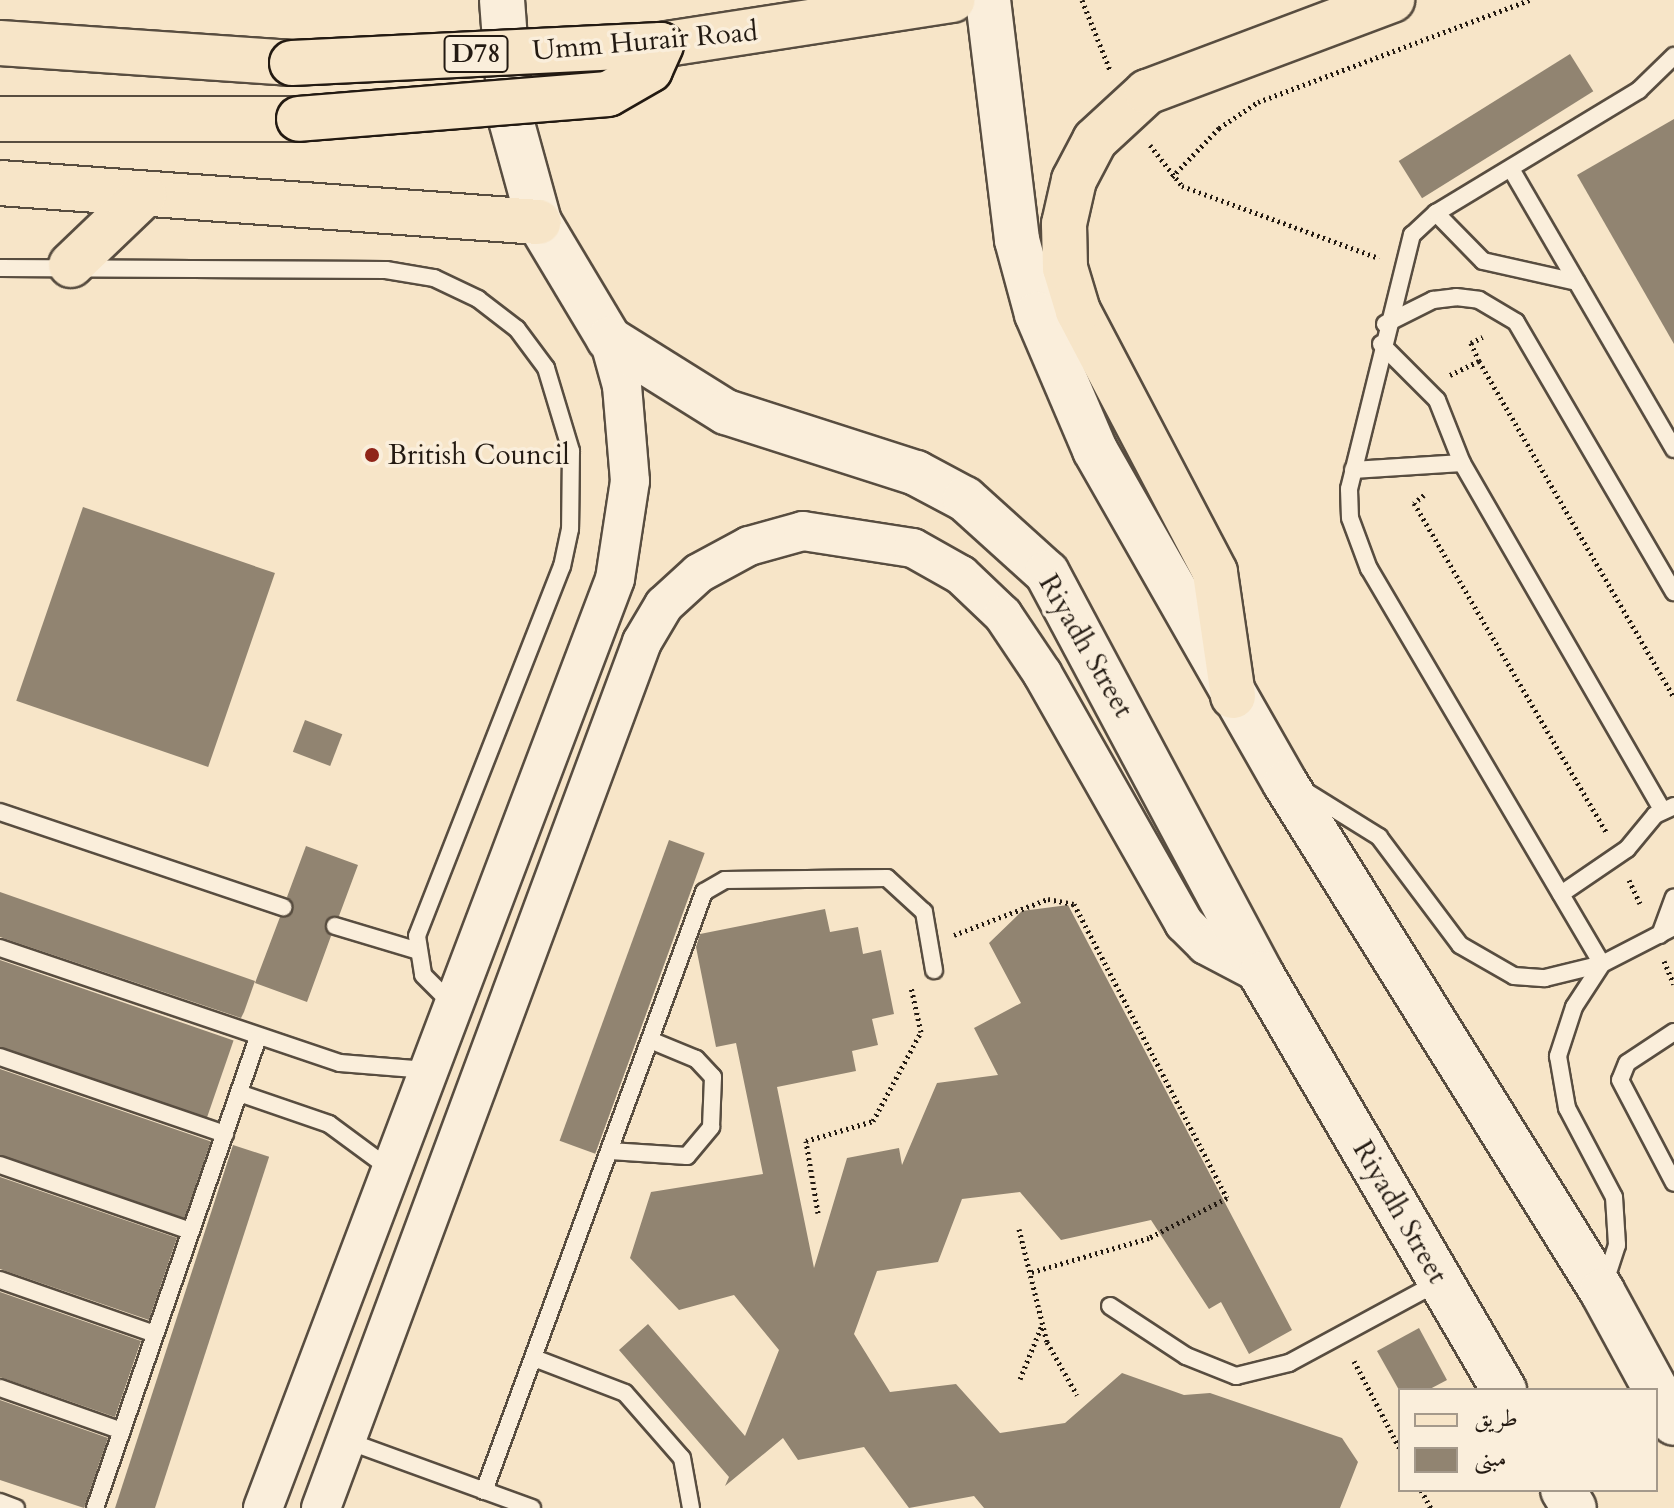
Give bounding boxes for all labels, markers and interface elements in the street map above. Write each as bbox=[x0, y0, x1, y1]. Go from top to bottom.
street label: Umm Hurair Road bbox=[531, 14, 759, 68]
road number: D78 bbox=[442, 32, 510, 76]
place label: British Council bbox=[388, 438, 570, 472]
marker: British Council bbox=[363, 446, 381, 464]
street label: Riyadh Street bbox=[1032, 569, 1140, 723]
street label: Riyadh Street bbox=[1346, 1135, 1454, 1289]
legend bbox=[1398, 1388, 1658, 1492]
text: طريق bbox=[1474, 1402, 1518, 1435]
text: مبنى bbox=[1474, 1442, 1507, 1475]

